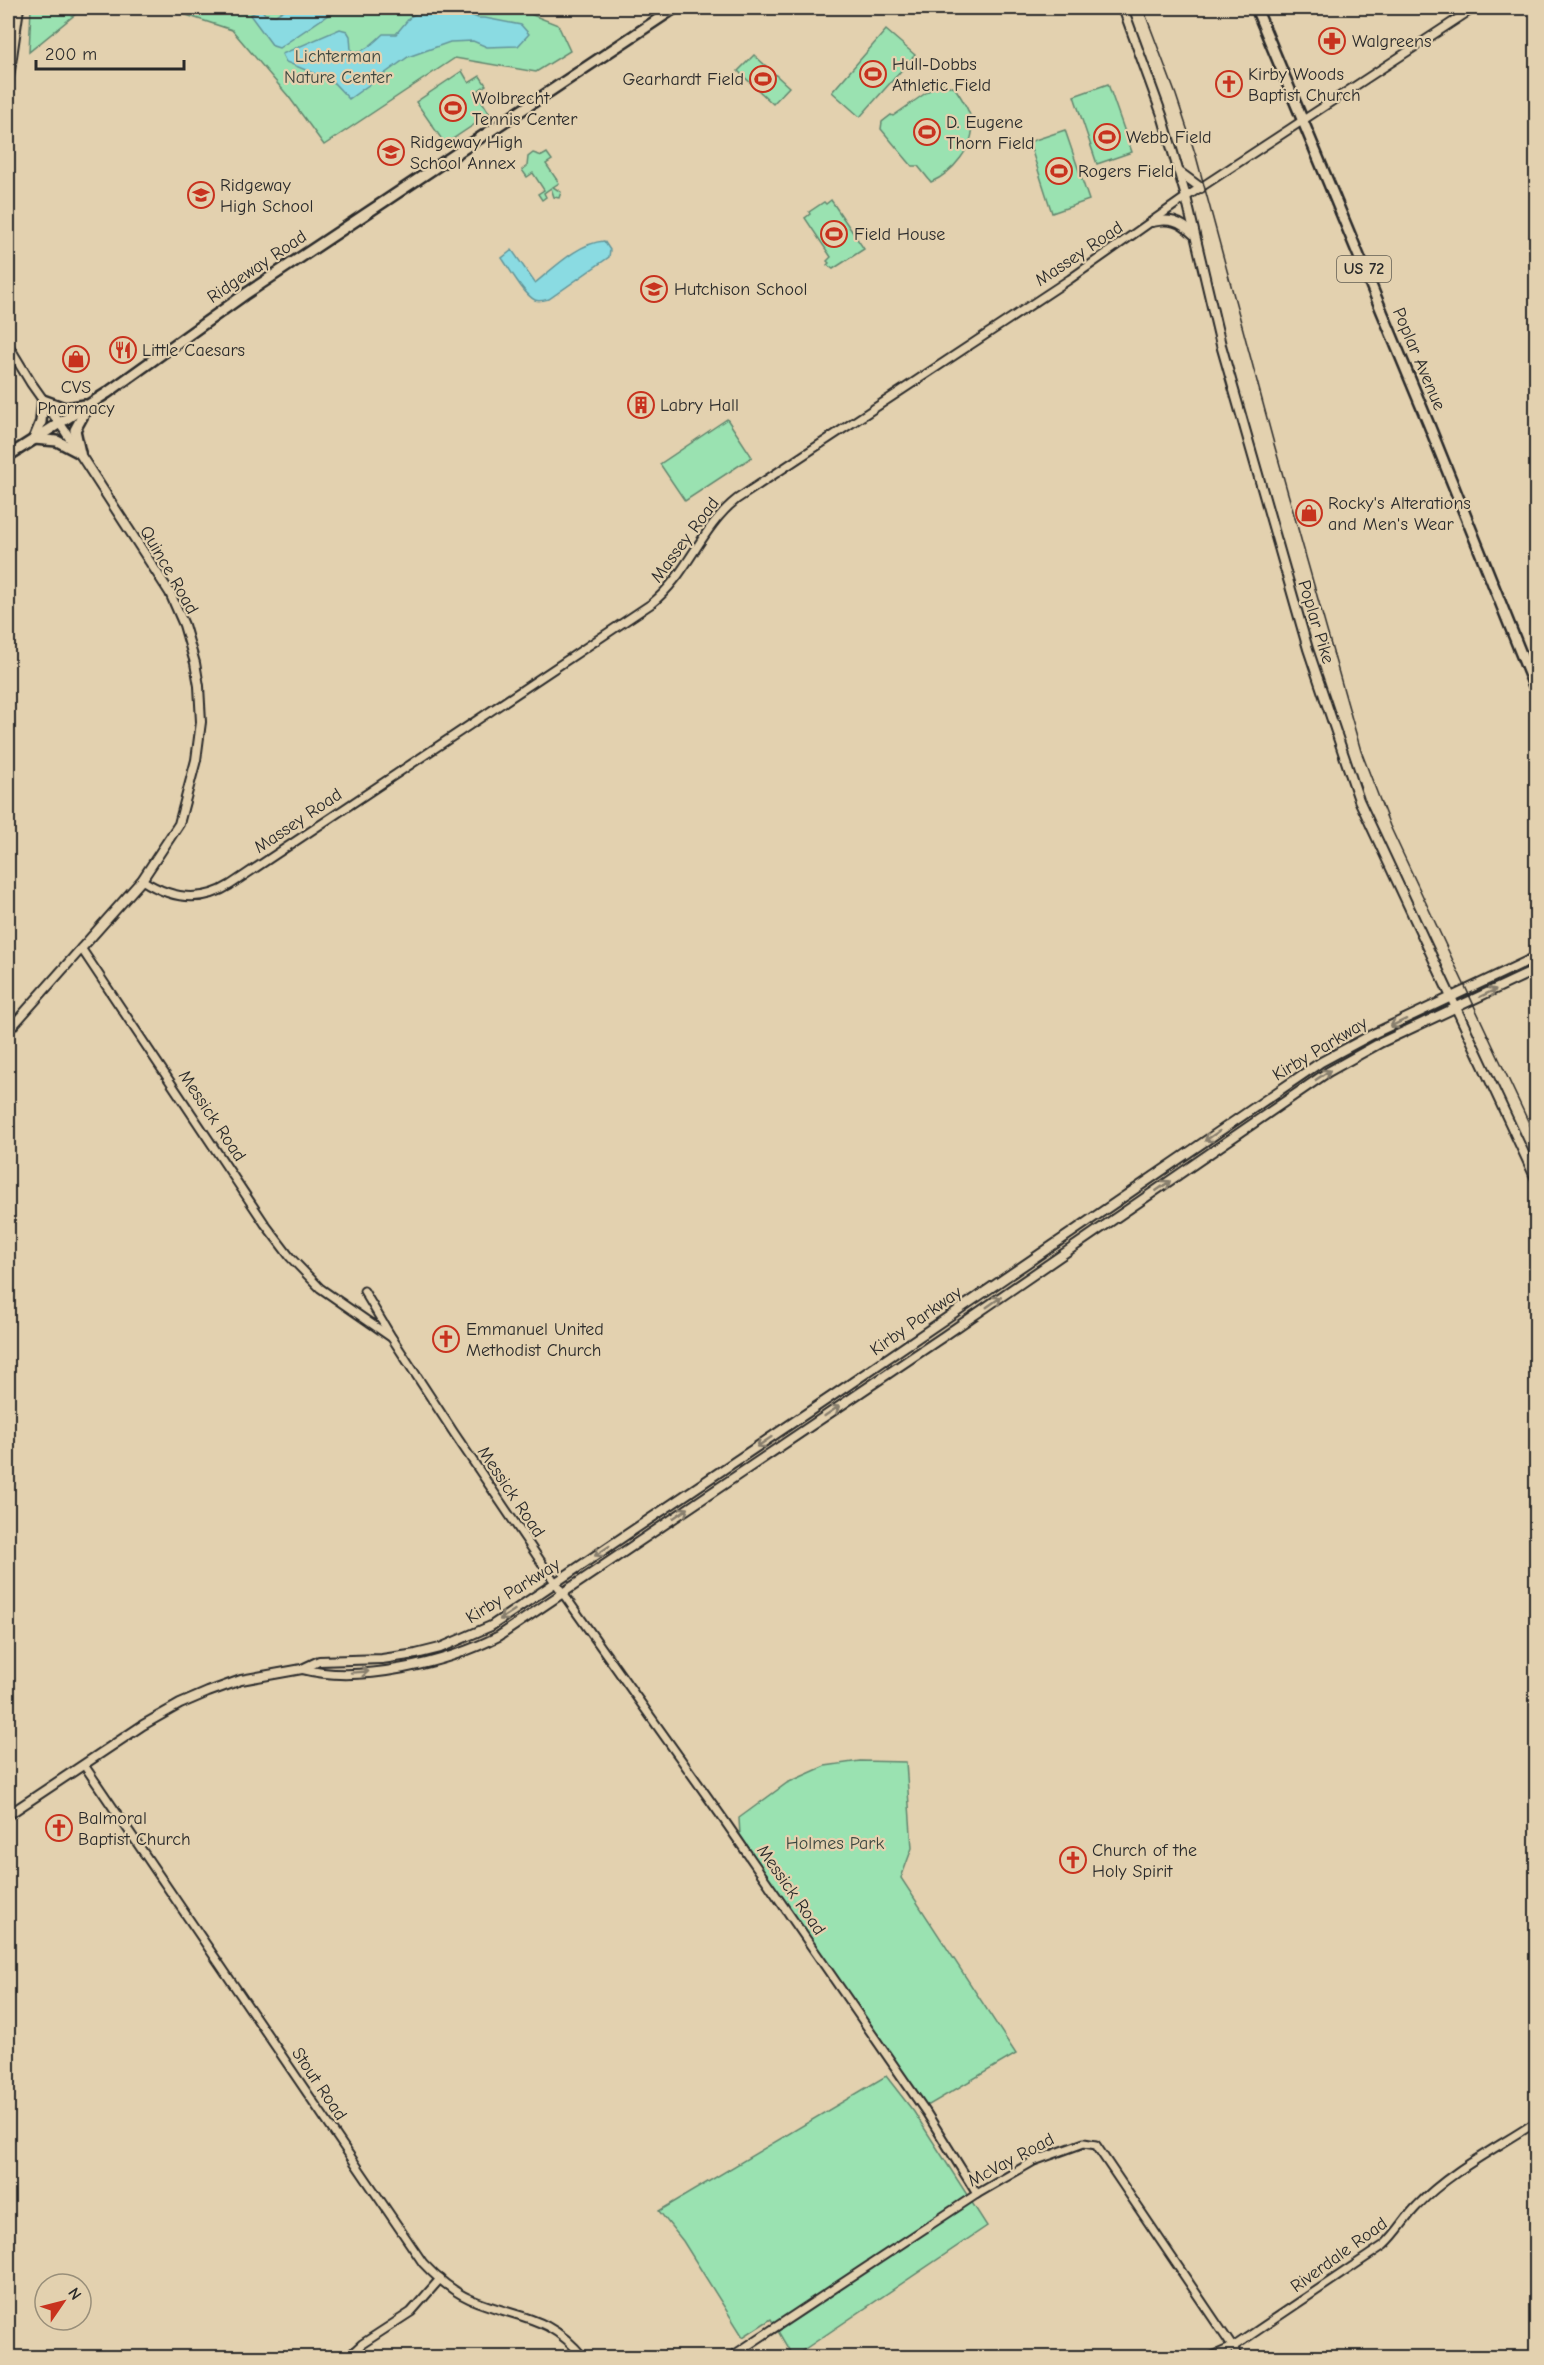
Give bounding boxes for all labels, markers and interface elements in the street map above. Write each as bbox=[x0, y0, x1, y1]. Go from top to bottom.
pharmacy icon: Walgreens bbox=[1317, 26, 1347, 56]
place label: Walgreens bbox=[1352, 31, 1431, 52]
scale bar bbox=[36, 33, 184, 71]
text: 200 m bbox=[45, 44, 97, 65]
park label: Lichterman Nature Center bbox=[284, 46, 393, 88]
place label: Hull-Dobbs Athletic Field bbox=[892, 54, 991, 96]
sports icon: Hull-Dobbs Athletic Field bbox=[858, 59, 888, 89]
sports icon: Gearhardt Field bbox=[748, 64, 778, 94]
place label: Kirby Woods Baptist Church bbox=[1248, 64, 1361, 106]
place label: Gearhardt Field bbox=[622, 69, 744, 90]
church icon: Kirby Woods Baptist Church bbox=[1214, 69, 1244, 99]
place label: Wolbrecht Tennis Center bbox=[472, 88, 578, 130]
sports icon: Wolbrecht Tennis Center bbox=[438, 93, 468, 123]
place label: D. Eugene Thorn Field bbox=[946, 112, 1035, 154]
sports icon: D. Eugene Thorn Field bbox=[912, 117, 942, 147]
sports icon: Webb Field bbox=[1092, 122, 1122, 152]
place label: Webb Field bbox=[1126, 127, 1212, 148]
place label: Ridgeway High School Annex bbox=[410, 132, 523, 174]
school or university icon: Ridgeway High School Annex bbox=[376, 137, 406, 167]
sports icon: Rogers Field bbox=[1044, 156, 1074, 186]
place label: Rogers Field bbox=[1078, 161, 1174, 182]
place label: Ridgeway High School bbox=[220, 175, 314, 217]
school or university icon: Ridgeway High School bbox=[186, 180, 216, 210]
street label: Massey Road bbox=[1031, 217, 1127, 291]
sports icon: Field House bbox=[819, 219, 849, 249]
place label: Field House bbox=[854, 224, 945, 245]
street label: Ridgeway Road bbox=[203, 226, 311, 308]
road number: US 72 bbox=[1337, 256, 1391, 282]
school or university icon: Hutchison School bbox=[639, 274, 669, 304]
place label: Hutchison School bbox=[674, 279, 807, 300]
street label: Poplar Avenue bbox=[1388, 304, 1450, 414]
restaurant icon: Little Caesars bbox=[108, 335, 138, 365]
place label: Little Caesars bbox=[142, 340, 245, 361]
shop icon: CVS Pharmacy bbox=[61, 344, 91, 374]
place label: CVS Pharmacy bbox=[37, 377, 115, 419]
building icon: Labry Hall bbox=[626, 390, 656, 420]
place label: Labry Hall bbox=[660, 395, 739, 416]
street label: Massey Road bbox=[646, 493, 724, 587]
place label: Rocky's Alterations and Men's Wear bbox=[1328, 493, 1471, 535]
shop icon: Rocky's Alterations and Men's Wear bbox=[1294, 498, 1324, 528]
street label: Quince Road bbox=[135, 522, 203, 618]
street label: Poplar Pike bbox=[1293, 578, 1339, 666]
street label: Massey Road bbox=[250, 784, 346, 858]
one-way arrow bbox=[1478, 987, 1496, 999]
street label: Kirby Parkway bbox=[1269, 1012, 1372, 1086]
one-way arrow bbox=[1389, 1017, 1407, 1029]
street label: Messick Road bbox=[174, 1066, 250, 1166]
one-way arrow bbox=[1314, 1069, 1331, 1081]
one-way arrow bbox=[1204, 1130, 1220, 1142]
one-way arrow bbox=[1154, 1180, 1170, 1192]
street label: Kirby Parkway bbox=[866, 1281, 967, 1360]
one-way arrow bbox=[985, 1296, 1002, 1308]
place label: Emmanuel United Methodist Church bbox=[466, 1319, 604, 1361]
church icon: Emmanuel United Methodist Church bbox=[431, 1324, 461, 1354]
one-way arrow bbox=[824, 1404, 841, 1417]
one-way arrow bbox=[756, 1436, 773, 1448]
street label: Messick Road bbox=[473, 1442, 549, 1542]
one-way arrow bbox=[672, 1507, 688, 1519]
one-way arrow bbox=[595, 1545, 611, 1557]
street label: Kirby Parkway bbox=[462, 1553, 565, 1628]
one-way arrow bbox=[499, 1610, 516, 1622]
one-way arrow bbox=[349, 1667, 369, 1678]
place label: Balmoral Baptist Church bbox=[78, 1808, 191, 1850]
church icon: Balmoral Baptist Church bbox=[44, 1813, 74, 1843]
park label: Holmes Park bbox=[786, 1833, 884, 1854]
place label: Church of the Holy Spirit bbox=[1092, 1840, 1197, 1882]
street label: Messick Road bbox=[752, 1841, 830, 1939]
church icon: Church of the Holy Spirit bbox=[1058, 1845, 1088, 1875]
street label: Stout Road bbox=[287, 2044, 351, 2124]
street label: McVay Road bbox=[964, 2129, 1058, 2191]
street label: Riverdale Road bbox=[1287, 2213, 1391, 2297]
north arrow bbox=[33, 2272, 93, 2332]
text: N bbox=[64, 2285, 85, 2303]

